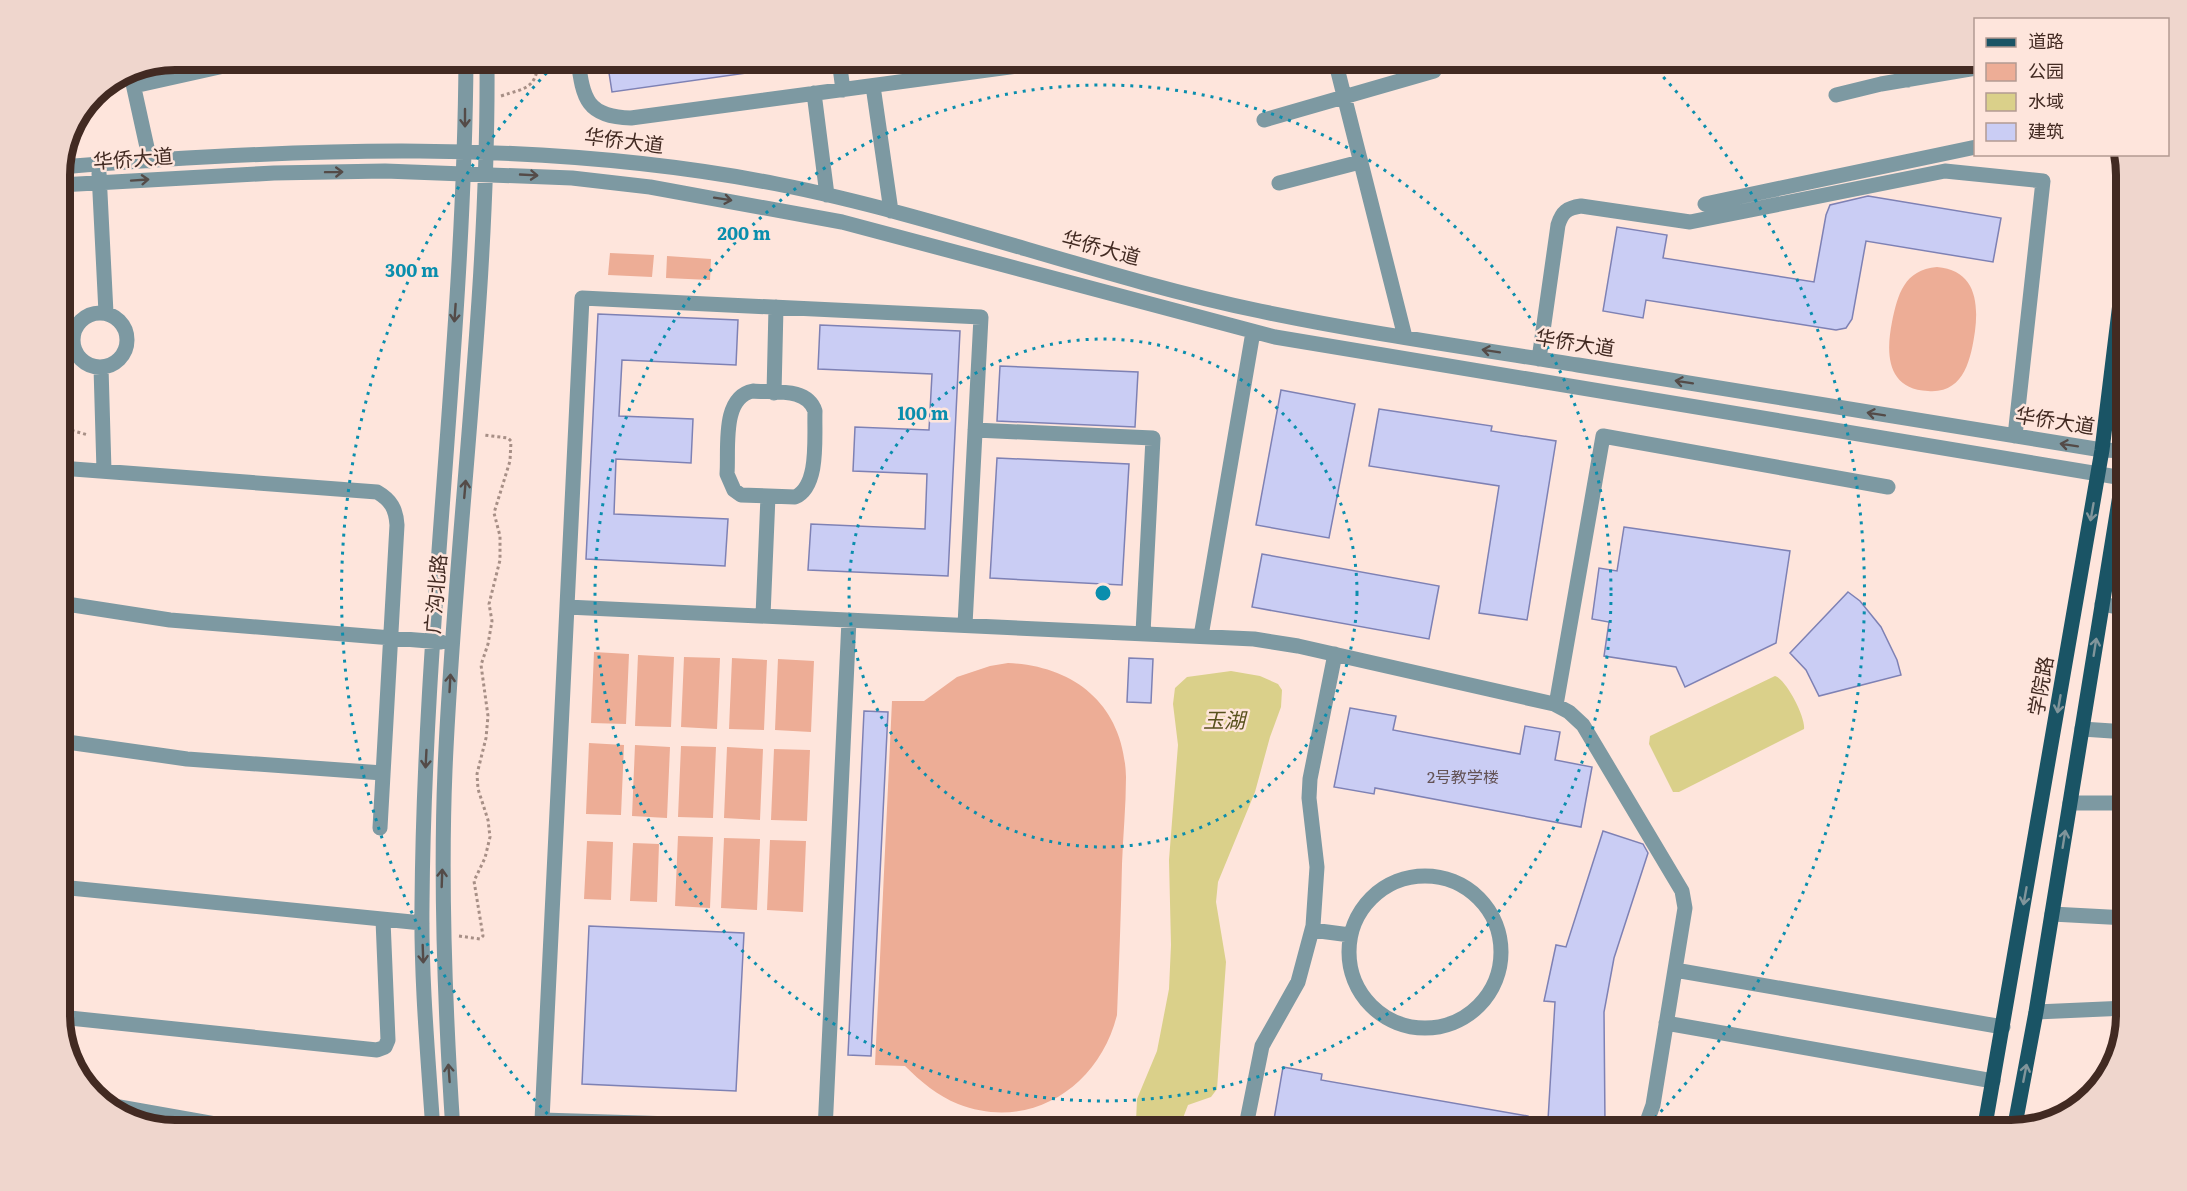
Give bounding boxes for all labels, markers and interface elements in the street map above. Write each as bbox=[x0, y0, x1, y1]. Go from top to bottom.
legend bbox=[1974, 18, 2169, 156]
text: 道路 bbox=[2028, 27, 2064, 54]
text: 公园 bbox=[2028, 57, 2064, 84]
text: 水域 bbox=[2028, 87, 2064, 114]
one-way arrow bbox=[460, 108, 471, 128]
text: 建筑 bbox=[2028, 117, 2064, 144]
street label: 华侨大道 bbox=[583, 119, 666, 159]
street label: 华侨大道 bbox=[92, 139, 174, 175]
one-way arrow bbox=[324, 166, 344, 178]
one-way arrow bbox=[519, 170, 539, 181]
one-way arrow bbox=[129, 174, 149, 185]
one-way arrow bbox=[712, 194, 732, 205]
text: 200 m bbox=[717, 219, 771, 246]
street label: 华侨大道 bbox=[1059, 221, 1144, 271]
text: 300 m bbox=[385, 256, 439, 283]
one-way arrow bbox=[449, 303, 460, 323]
street label: 华侨大道 bbox=[1533, 320, 1617, 362]
one-way arrow bbox=[1482, 346, 1502, 357]
one-way arrow bbox=[1674, 377, 1694, 388]
street label: 华侨大道 bbox=[2013, 398, 2097, 440]
text: 100 m bbox=[897, 399, 949, 426]
one-way arrow bbox=[1867, 408, 1887, 419]
one-way arrow bbox=[2059, 439, 2079, 450]
one-way arrow bbox=[460, 479, 471, 499]
one-way arrow bbox=[2086, 502, 2097, 521]
street label: 广沟北路 bbox=[416, 553, 452, 635]
centre of rings bbox=[1093, 583, 1113, 603]
one-way arrow bbox=[2090, 637, 2101, 657]
street label: 学院路 bbox=[2019, 654, 2059, 718]
one-way arrow bbox=[444, 673, 455, 693]
one-way arrow bbox=[2053, 694, 2064, 713]
water label: 玉湖 bbox=[1203, 703, 1248, 734]
one-way arrow bbox=[421, 749, 432, 769]
house number: 2号教学楼 bbox=[1427, 764, 1499, 788]
one-way arrow bbox=[2059, 830, 2070, 850]
one-way arrow bbox=[436, 868, 448, 888]
one-way arrow bbox=[2020, 886, 2031, 906]
one-way arrow bbox=[418, 944, 429, 964]
one-way arrow bbox=[443, 1063, 454, 1083]
one-way arrow bbox=[2020, 1064, 2031, 1083]

